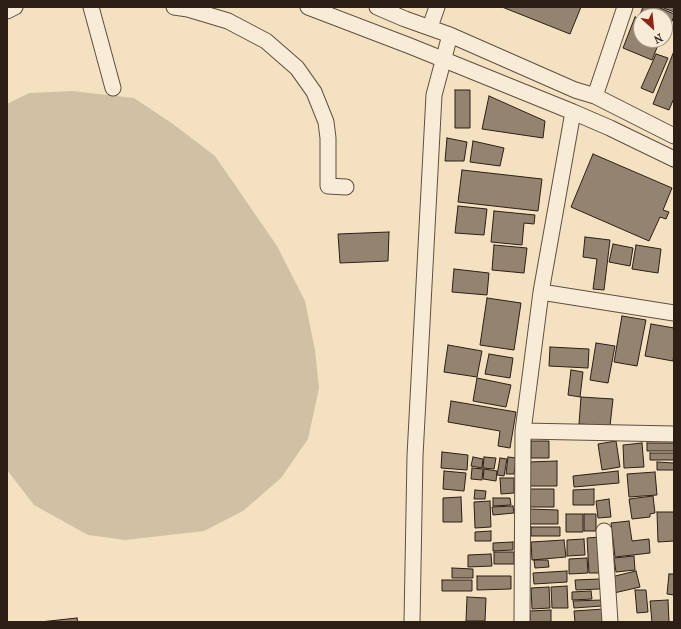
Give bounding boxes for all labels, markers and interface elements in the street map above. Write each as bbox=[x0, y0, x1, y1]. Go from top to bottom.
north arrow bbox=[633, 8, 673, 48]
text: N bbox=[652, 31, 665, 46]

